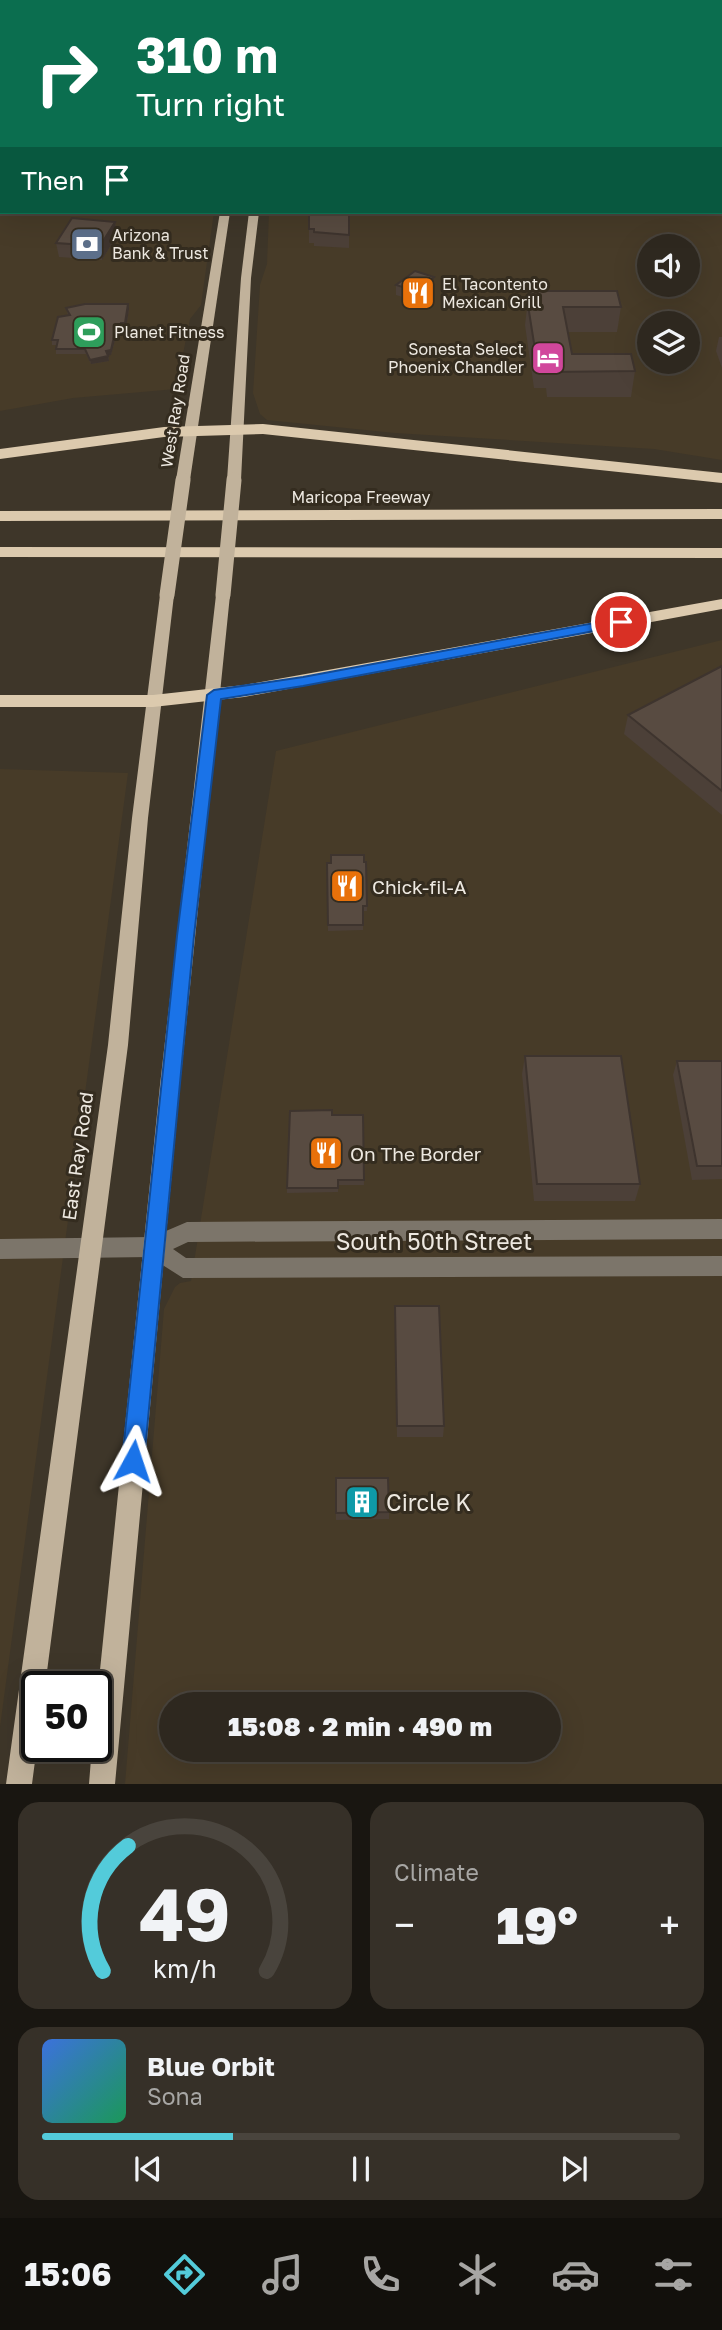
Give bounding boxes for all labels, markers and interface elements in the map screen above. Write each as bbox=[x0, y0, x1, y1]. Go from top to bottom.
text: 310 m bbox=[136, 25, 278, 84]
icon: right bbox=[21, 28, 112, 119]
text: Turn right bbox=[136, 85, 285, 123]
icon: arrive bbox=[98, 161, 136, 199]
text: Then bbox=[21, 165, 84, 196]
bank icon: Arizona Bank & Trust bbox=[68, 225, 106, 263]
place label: Arizona Bank & Trust bbox=[112, 225, 209, 263]
map controls bbox=[637, 234, 700, 374]
button: sound bbox=[637, 234, 700, 297]
restaurant icon: El Tacontento Mexican Grill bbox=[399, 274, 437, 312]
place label: El Tacontento Mexican Grill bbox=[442, 274, 548, 312]
button: layers bbox=[637, 311, 700, 374]
sports icon: Planet Fitness bbox=[70, 313, 108, 351]
place label: Planet Fitness bbox=[114, 322, 224, 342]
place label: Sonesta Select Phoenix Chandler bbox=[388, 339, 524, 377]
hotel icon: Sonesta Select Phoenix Chandler bbox=[529, 339, 567, 377]
street label: West Ray Road bbox=[156, 353, 194, 469]
street label: Maricopa Freeway bbox=[292, 487, 430, 507]
pin bbox=[591, 592, 651, 652]
icon: arrive bbox=[602, 603, 640, 641]
restaurant icon: Chick-fil-A bbox=[328, 867, 366, 905]
place label: Chick-fil-A bbox=[372, 875, 467, 898]
street label: East Ray Road bbox=[57, 1090, 97, 1222]
restaurant icon: On The Border bbox=[307, 1134, 345, 1172]
place label: On The Border bbox=[350, 1142, 482, 1165]
street label: South 50th Street bbox=[336, 1227, 532, 1255]
position arrow bbox=[96, 1424, 170, 1498]
building icon: Circle K bbox=[343, 1483, 381, 1521]
place label: Circle K bbox=[386, 1488, 471, 1516]
speed limit sign: 50 bbox=[21, 1671, 112, 1762]
text: 15:08 · 2 min · 490 m bbox=[228, 1711, 492, 1742]
text: Climate bbox=[394, 1858, 479, 1886]
text: 49 bbox=[139, 1871, 231, 1958]
text: 19° bbox=[496, 1893, 578, 1955]
text: − bbox=[394, 1902, 415, 1947]
text: + bbox=[659, 1902, 680, 1947]
text: km/h bbox=[153, 1953, 217, 1984]
text: Blue Orbit bbox=[147, 2051, 275, 2082]
text: Sona bbox=[147, 2082, 203, 2110]
icon: previous bbox=[129, 2150, 167, 2188]
icon: pause bbox=[342, 2150, 380, 2188]
icon: next bbox=[555, 2150, 593, 2188]
icon: directions bbox=[160, 2250, 209, 2299]
icon: music bbox=[258, 2250, 307, 2299]
icon: phone bbox=[356, 2250, 405, 2299]
icon: climate bbox=[453, 2250, 502, 2299]
icon: car bbox=[551, 2250, 600, 2299]
icon: filters bbox=[649, 2250, 698, 2299]
text: 15:06 bbox=[24, 2255, 112, 2293]

